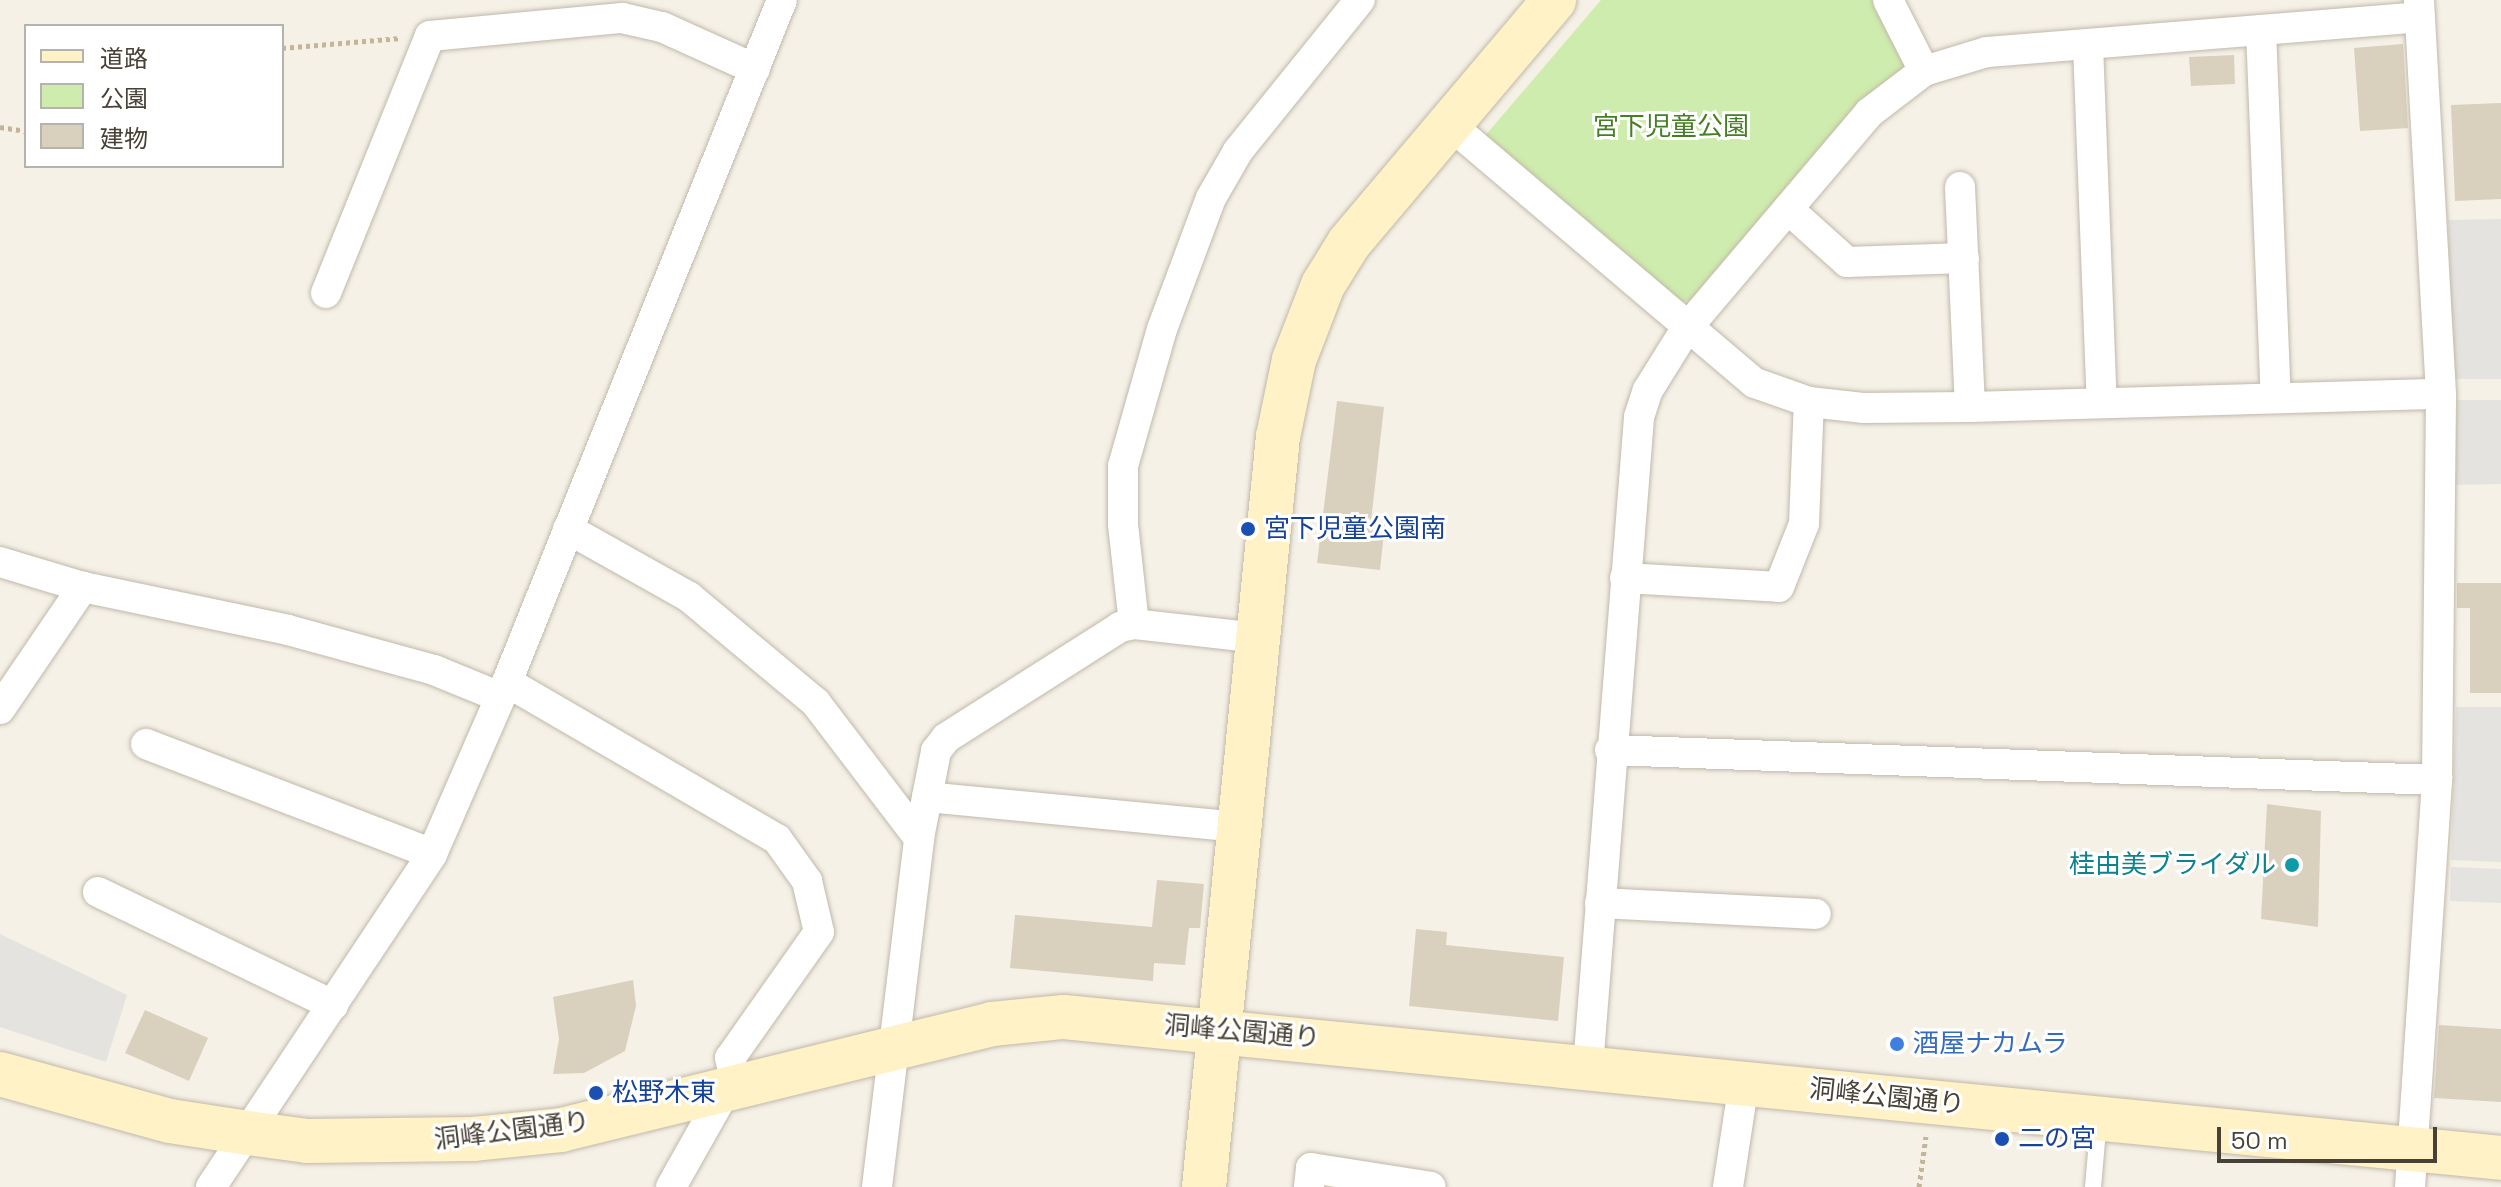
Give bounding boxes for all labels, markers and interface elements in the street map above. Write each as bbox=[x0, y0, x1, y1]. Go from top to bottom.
legend bbox=[24, 24, 284, 168]
text: 道路 bbox=[100, 43, 148, 74]
text: 公園 bbox=[100, 83, 148, 114]
park label: 宮下児童公園 bbox=[1593, 111, 1749, 143]
text: 建物 bbox=[100, 123, 148, 154]
place label: 宮下児童公園南 bbox=[1264, 513, 1446, 545]
marker: 宮下児童公園南 bbox=[1239, 520, 1257, 538]
place label: 桂由美ブライダル bbox=[2068, 849, 2276, 881]
marker: 桂由美ブライダル bbox=[2283, 856, 2301, 874]
street label: 洞峰公園通り bbox=[1163, 1010, 1321, 1054]
place label: 酒屋ナカムラ bbox=[1913, 1028, 2069, 1060]
marker: 酒屋ナカムラ bbox=[1888, 1035, 1906, 1053]
street label: 洞峰公園通り bbox=[1808, 1073, 1966, 1121]
place label: 松野木東 bbox=[612, 1077, 716, 1109]
marker: 松野木東 bbox=[587, 1084, 605, 1102]
street label: 洞峰公園通り bbox=[433, 1106, 591, 1156]
scale bar bbox=[2221, 1111, 2441, 1161]
place label: 二の宮 bbox=[2018, 1123, 2096, 1155]
text: 50 m bbox=[2231, 1125, 2288, 1156]
marker: 二の宮 bbox=[1993, 1130, 2011, 1148]

